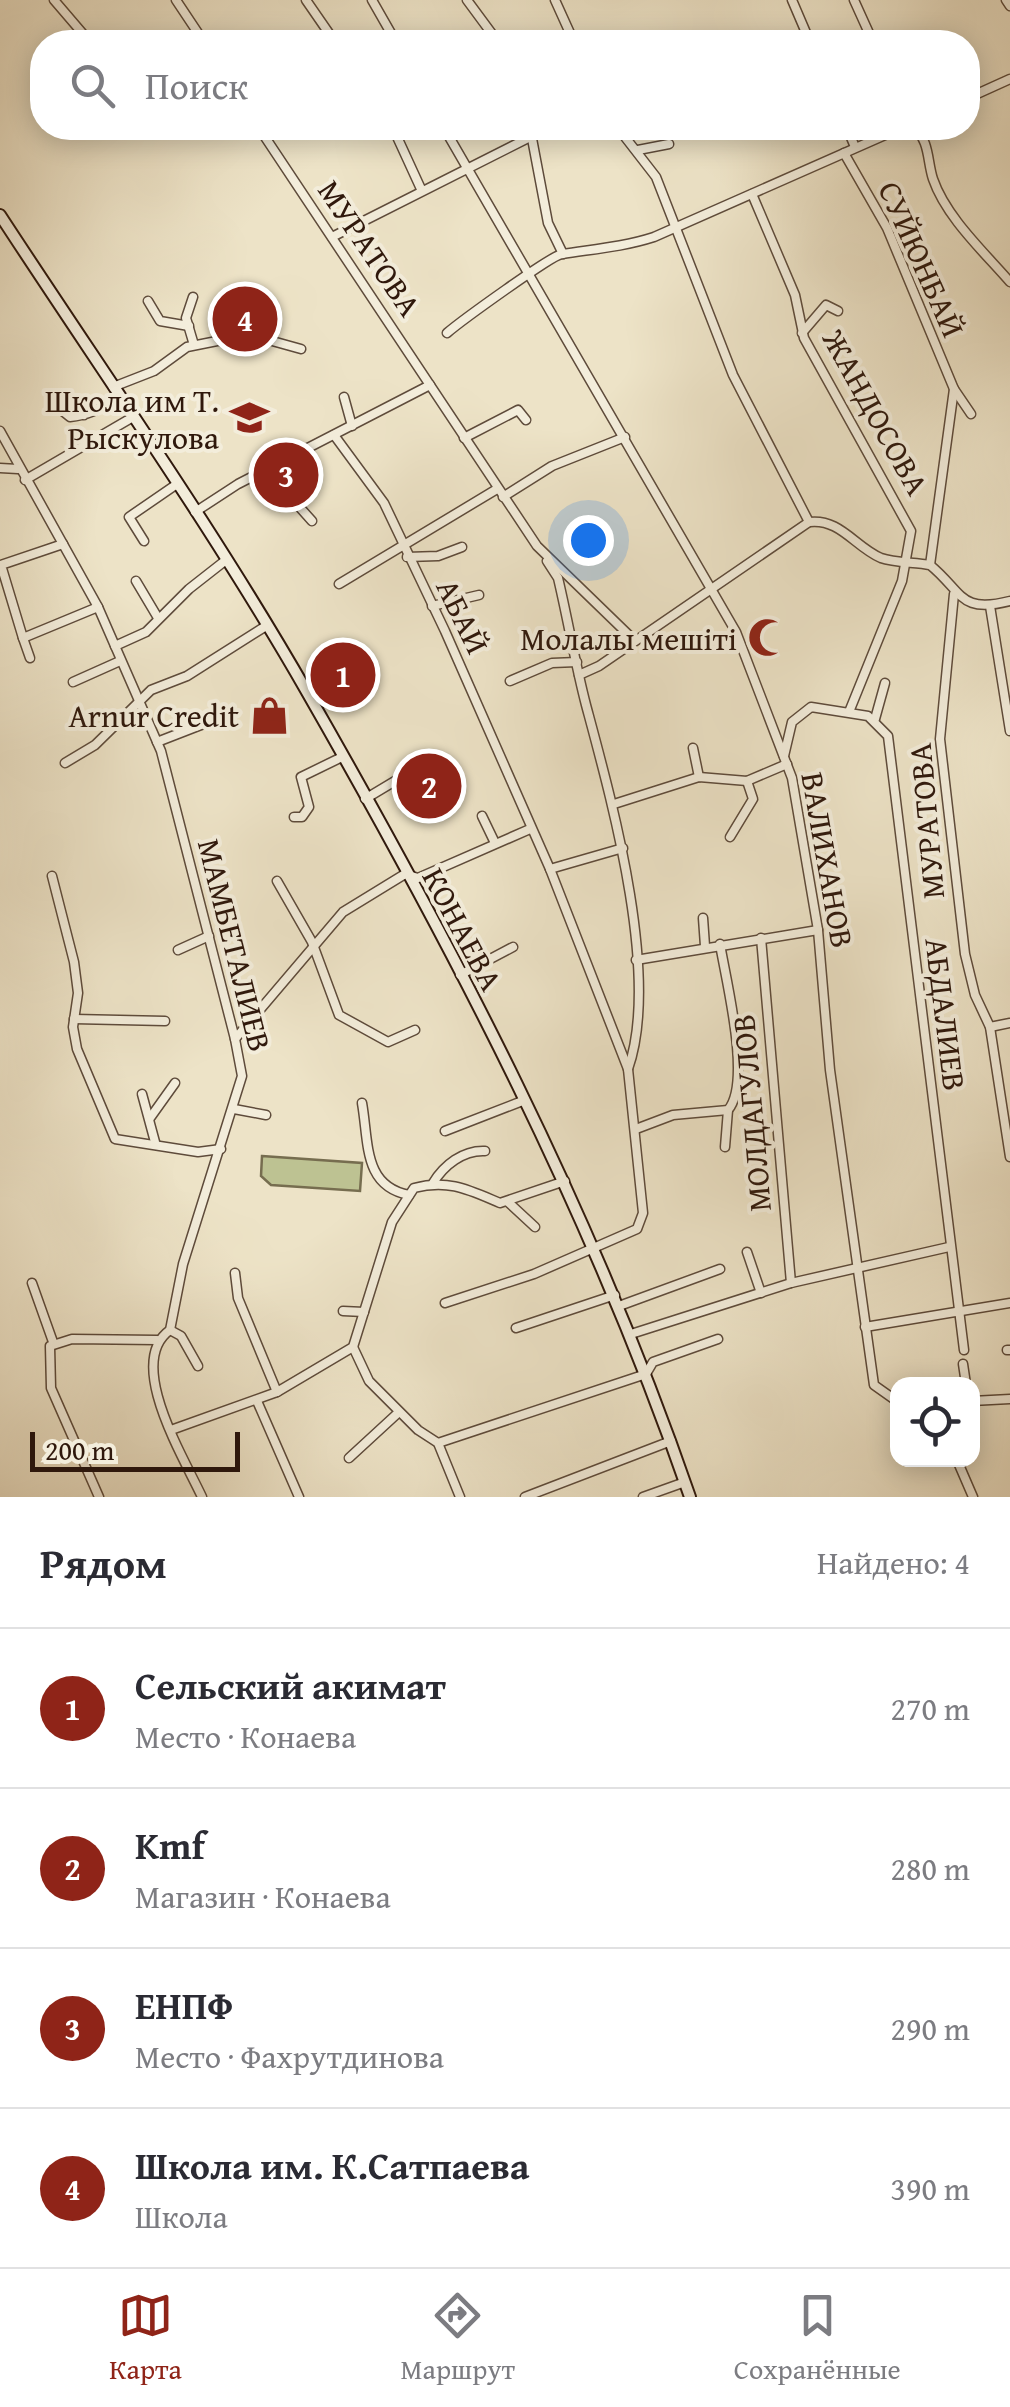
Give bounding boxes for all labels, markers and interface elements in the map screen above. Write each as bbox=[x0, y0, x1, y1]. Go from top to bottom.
search box bbox=[30, 30, 980, 140]
text: Поиск bbox=[145, 57, 248, 113]
icon: search bbox=[65, 58, 120, 113]
street label: МУРАТОВА bbox=[307, 170, 433, 326]
street label: СУЙЮНБАЙ bbox=[867, 174, 977, 344]
pin: 4 bbox=[212, 282, 278, 356]
street label: ЖАНДОСОВА bbox=[811, 320, 941, 504]
place label: Школа им Т. Рыскулова bbox=[45, 377, 220, 461]
school or university icon: Школа им Т. Рыскулова bbox=[228, 397, 270, 439]
pin: 3 bbox=[254, 438, 318, 512]
your location bbox=[563, 515, 614, 566]
street label: АБАЙ bbox=[425, 570, 501, 662]
place label: Молалы мешіті bbox=[520, 615, 737, 662]
mosque icon: Молалы мешіті bbox=[746, 617, 788, 659]
pin: 1 bbox=[310, 638, 376, 712]
place label: Arnur Credit bbox=[68, 692, 239, 739]
shop icon: Arnur Credit bbox=[248, 694, 290, 736]
street label: МУРАТОВА bbox=[896, 741, 956, 901]
pin: 2 bbox=[396, 748, 462, 824]
street label: ВАЛИХАНОВ bbox=[789, 769, 867, 951]
street label: МАМБЕТАЛИЕВ bbox=[186, 834, 284, 1056]
street label: КОНАЕВА bbox=[411, 859, 515, 999]
street label: АБДАЛИЕВ bbox=[913, 935, 979, 1093]
street label: МОЛДАГУЛОВ bbox=[719, 1013, 783, 1213]
map controls bbox=[890, 1377, 980, 1467]
button: locate bbox=[890, 1377, 980, 1467]
scale bar bbox=[30, 1427, 240, 1472]
text: 200 m bbox=[45, 1429, 114, 1470]
text: Рядом bbox=[40, 1532, 167, 1593]
text: Найдено: 4 bbox=[817, 1539, 970, 1586]
text: Сельский акимат bbox=[135, 1657, 446, 1713]
text: 1 bbox=[64, 1685, 81, 1732]
text: 270 m bbox=[891, 1685, 970, 1732]
text: Место · Конаева bbox=[135, 1713, 356, 1760]
text: Kmf bbox=[135, 1817, 205, 1873]
text: 2 bbox=[64, 1845, 81, 1892]
text: 280 m bbox=[891, 1845, 970, 1892]
text: Магазин · Конаева bbox=[135, 1873, 391, 1920]
text: ЕНПФ bbox=[135, 1977, 233, 2033]
text: 3 bbox=[64, 2005, 81, 2052]
text: 290 m bbox=[891, 2005, 970, 2052]
text: Место · Фахрутдинова bbox=[135, 2033, 444, 2080]
text: Школа им. К.Сатпаева bbox=[135, 2137, 529, 2193]
text: 4 bbox=[64, 2165, 81, 2212]
text: 390 m bbox=[891, 2165, 970, 2212]
text: Школа bbox=[135, 2193, 228, 2240]
tab: Карта bbox=[109, 2288, 182, 2389]
tab: Маршрут bbox=[401, 2288, 515, 2389]
tab: Сохранённые bbox=[734, 2288, 901, 2389]

